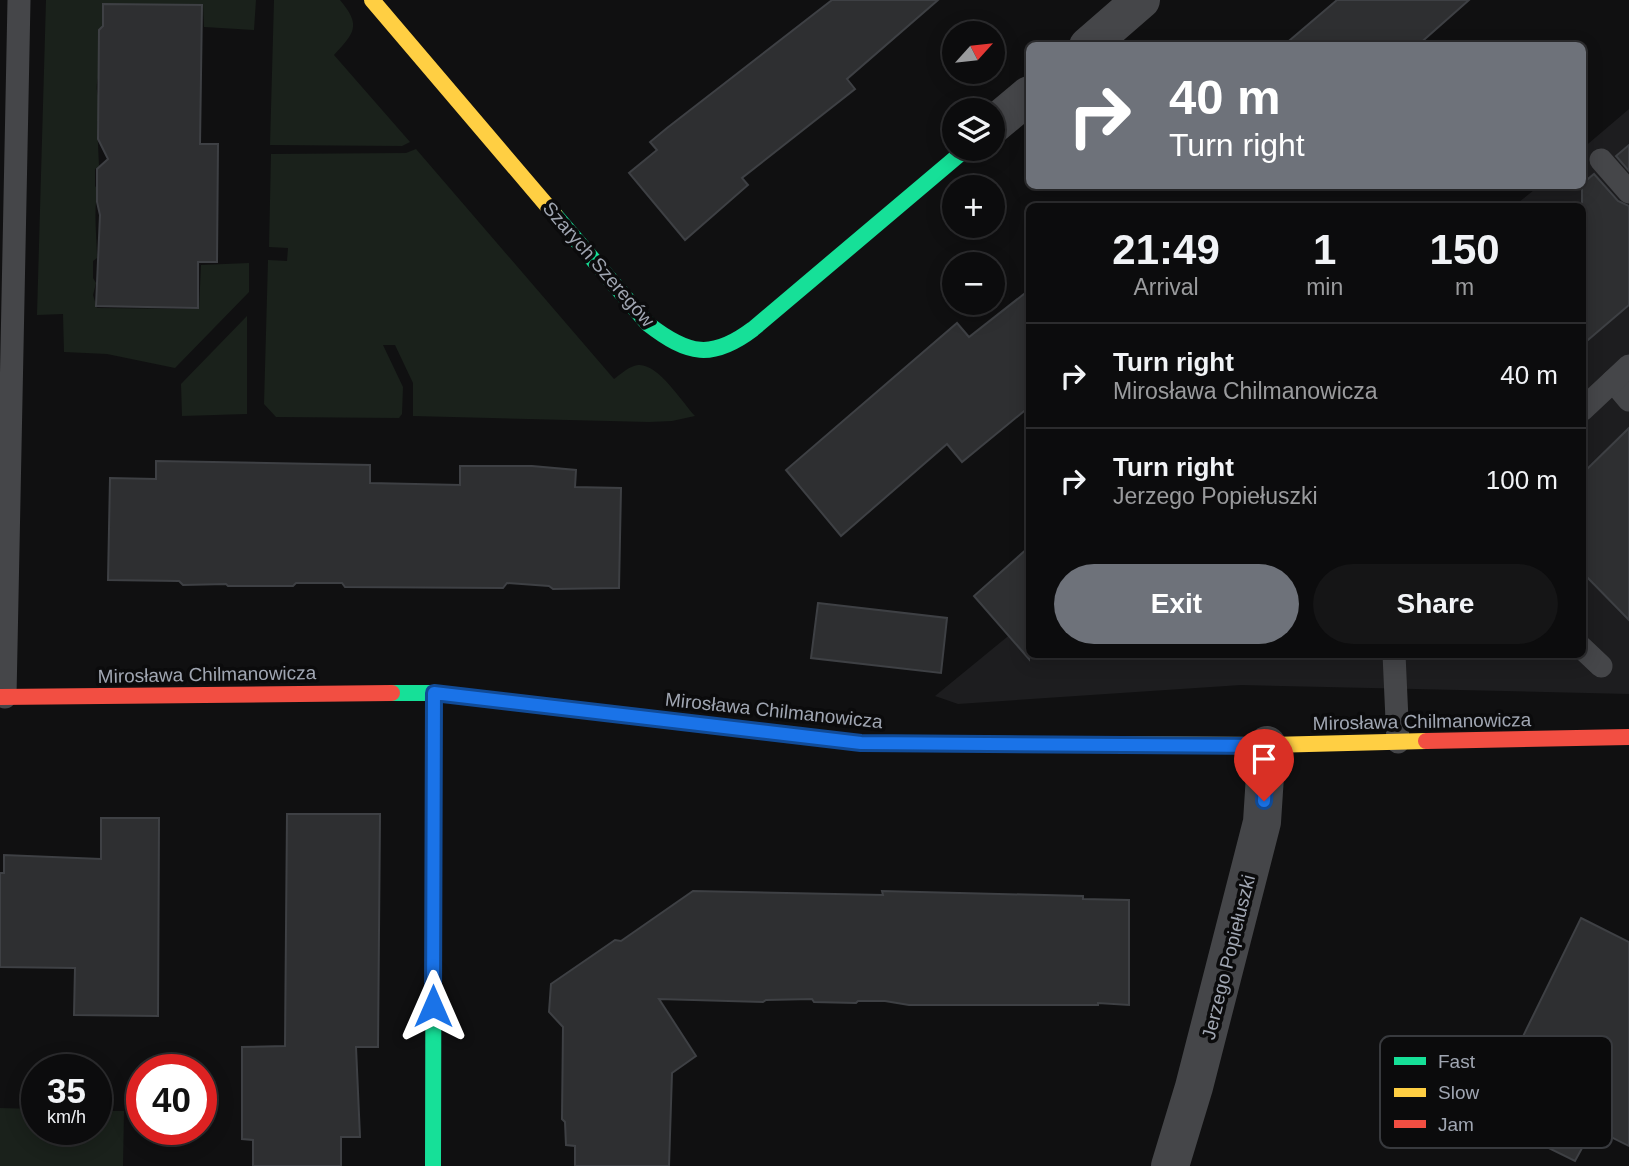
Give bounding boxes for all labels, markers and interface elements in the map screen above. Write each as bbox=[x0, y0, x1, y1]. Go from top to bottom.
north arrow bbox=[942, 21, 1004, 84]
map controls bbox=[942, 21, 1005, 315]
icon: right bbox=[1054, 70, 1145, 161]
text: 40 m bbox=[1169, 70, 1281, 124]
button: layers bbox=[942, 98, 1005, 161]
text: Turn right bbox=[1169, 127, 1305, 163]
button: + bbox=[942, 175, 1005, 238]
street label: Szarych Szeregów bbox=[539, 198, 659, 331]
text: 21:49 bbox=[1112, 226, 1220, 273]
text: 1 bbox=[1313, 226, 1336, 273]
text: 150 bbox=[1430, 226, 1500, 273]
button: − bbox=[942, 252, 1005, 315]
text: Arrival bbox=[1133, 274, 1199, 300]
text: min bbox=[1306, 274, 1343, 300]
text: m bbox=[1455, 274, 1474, 300]
text: Turn right bbox=[1113, 347, 1234, 377]
icon: right bbox=[1054, 357, 1092, 395]
text: 40 m bbox=[1500, 360, 1558, 390]
text: Mirosława Chilmanowicza bbox=[1113, 378, 1378, 404]
text: Turn right bbox=[1113, 452, 1234, 482]
icon: right bbox=[1054, 462, 1092, 500]
text: 100 m bbox=[1486, 465, 1558, 495]
text: Jerzego Popiełuszki bbox=[1113, 483, 1318, 509]
button: Exit bbox=[1054, 564, 1299, 644]
button: Share bbox=[1313, 564, 1558, 644]
street label: Mirosława Chilmanowicza bbox=[98, 662, 317, 687]
street label: Mirosława Chilmanowicza bbox=[664, 689, 884, 732]
street label: Mirosława Chilmanowicza bbox=[1313, 709, 1532, 734]
pin bbox=[1234, 729, 1294, 801]
icon: arrive bbox=[1245, 740, 1283, 778]
street label: Jerzego Popiełuszki bbox=[1198, 873, 1259, 1042]
position arrow bbox=[396, 969, 470, 1043]
legend bbox=[1380, 1036, 1612, 1148]
text: Fast bbox=[1438, 1051, 1476, 1072]
speed limit sign: 40 bbox=[126, 1054, 217, 1145]
text: 35 bbox=[47, 1071, 86, 1110]
text: Slow bbox=[1438, 1082, 1479, 1103]
text: km/h bbox=[47, 1107, 86, 1127]
text: Jam bbox=[1438, 1114, 1474, 1135]

